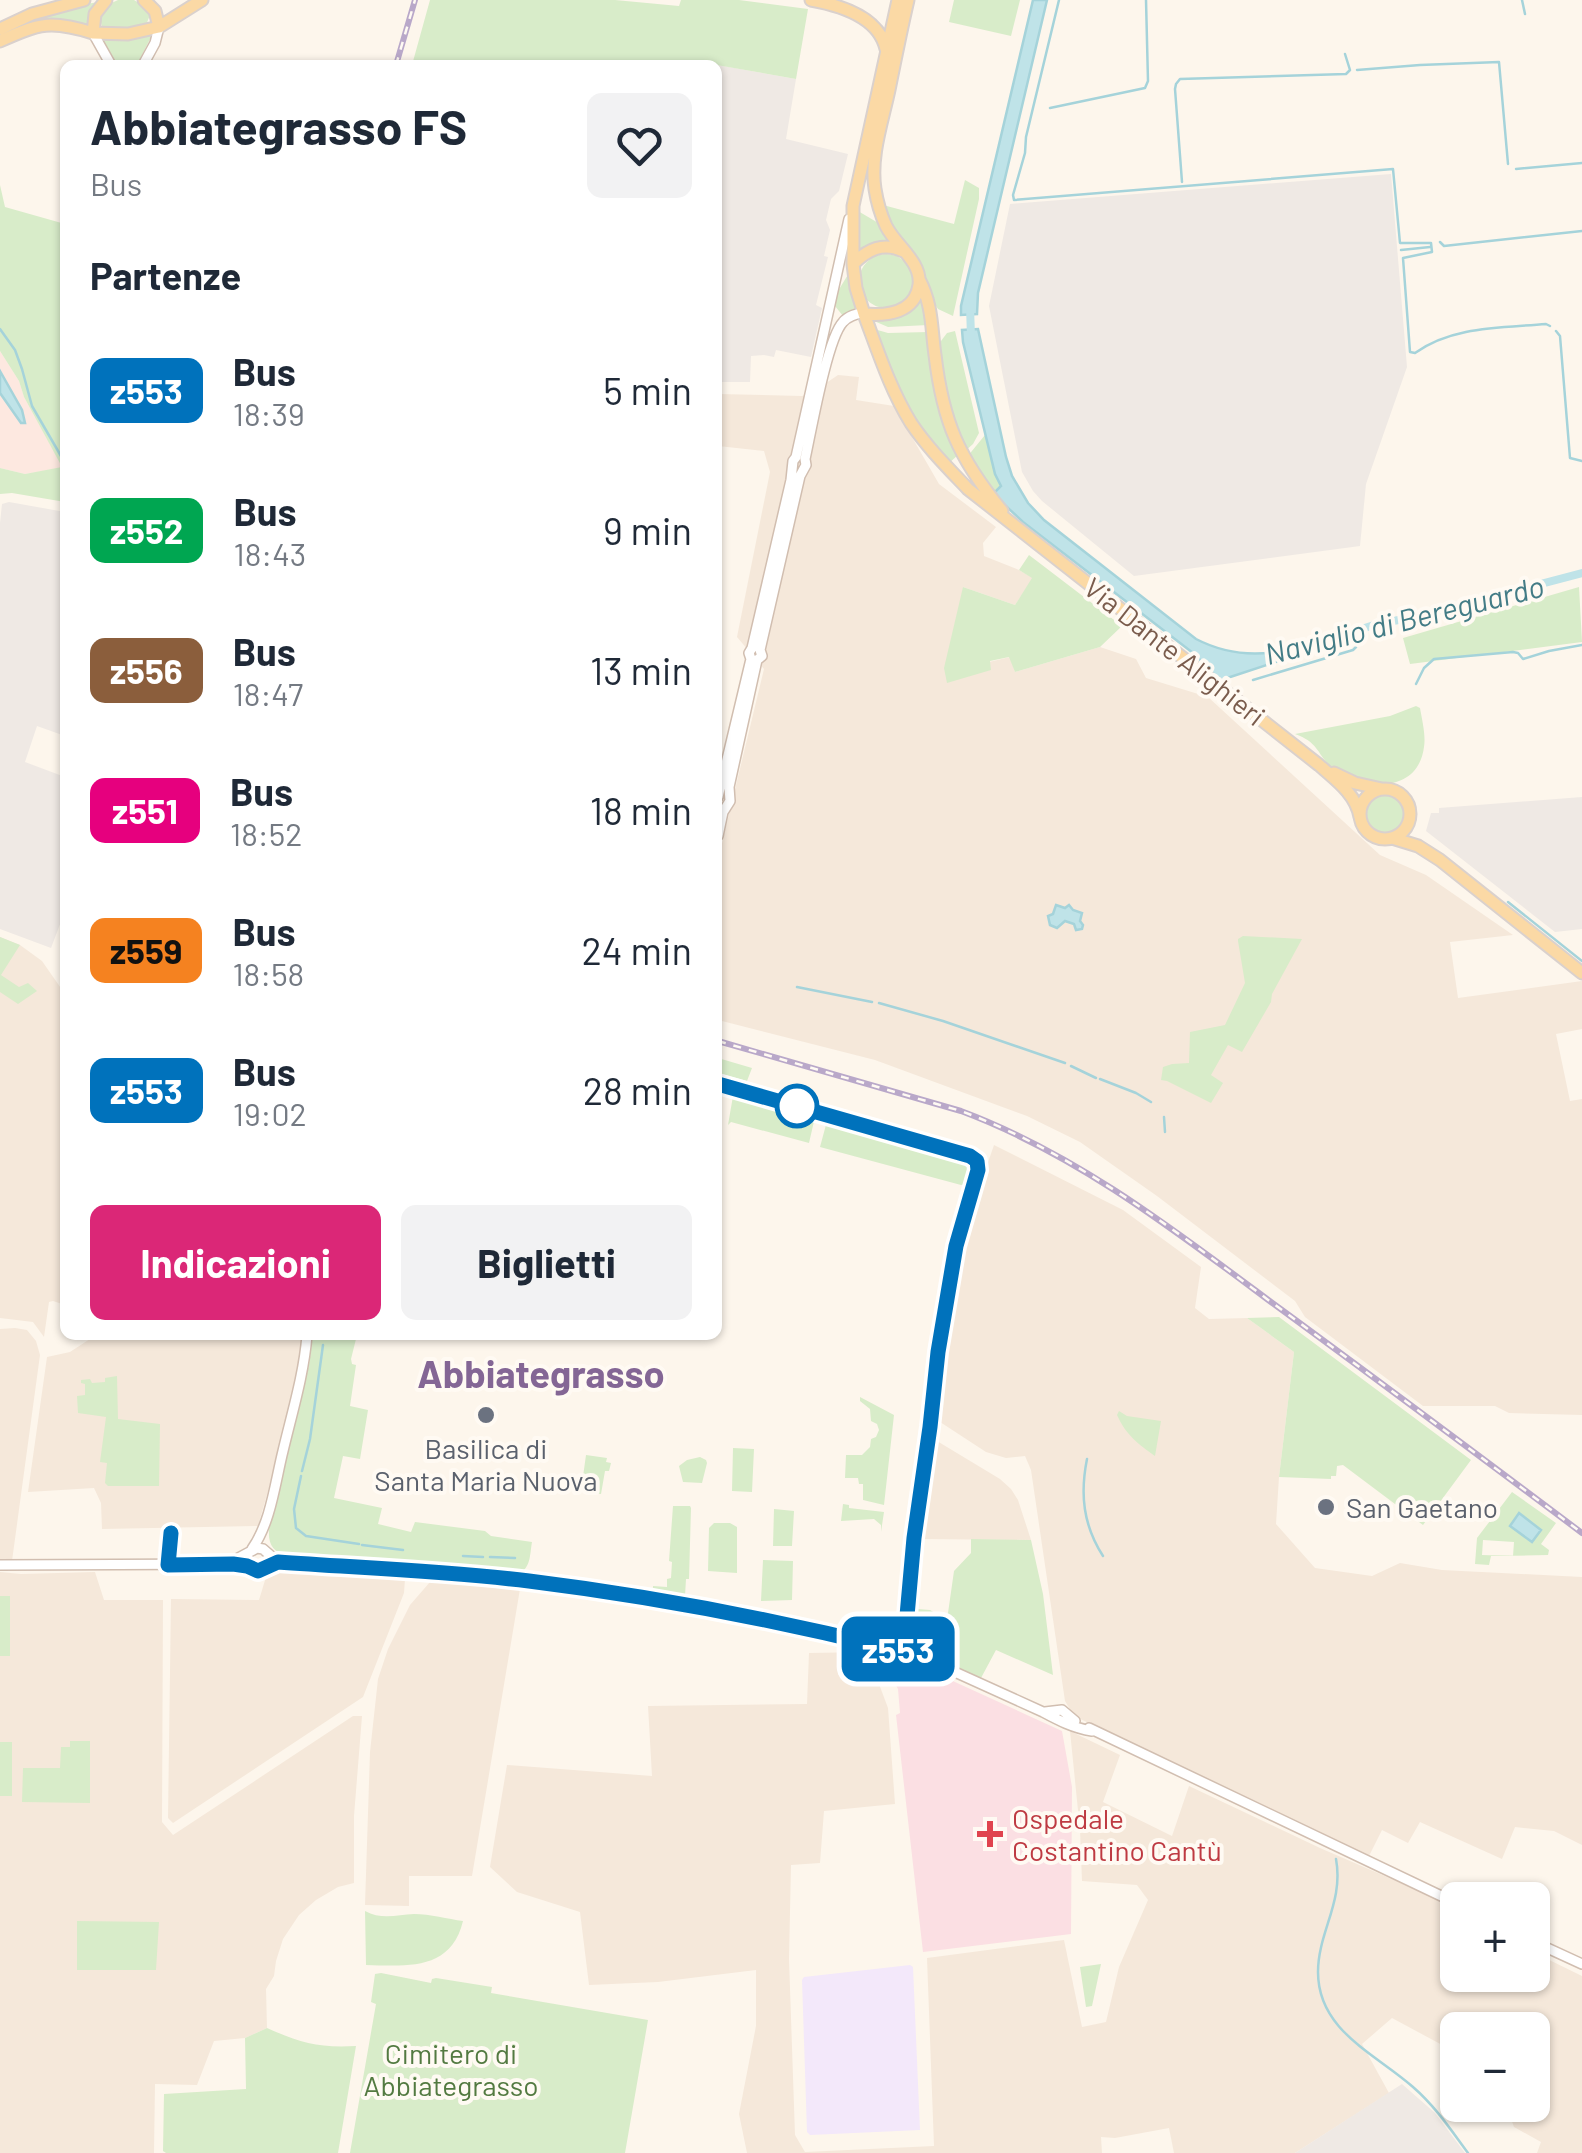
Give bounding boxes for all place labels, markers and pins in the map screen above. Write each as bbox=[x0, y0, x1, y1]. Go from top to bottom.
unlabelled marker bbox=[776, 1085, 818, 1127]
marker: Basilica di Santa Maria Nuova bbox=[475, 1404, 497, 1426]
place label: Basilica di Santa Maria Nuova bbox=[374, 1431, 598, 1497]
place label: San Gaetano bbox=[1346, 1490, 1498, 1524]
marker: San Gaetano bbox=[1315, 1496, 1337, 1518]
place label: Ospedale Costantino Cantù bbox=[1012, 1801, 1222, 1867]
marker: Ospedale Costantino Cantù bbox=[977, 1821, 1003, 1847]

